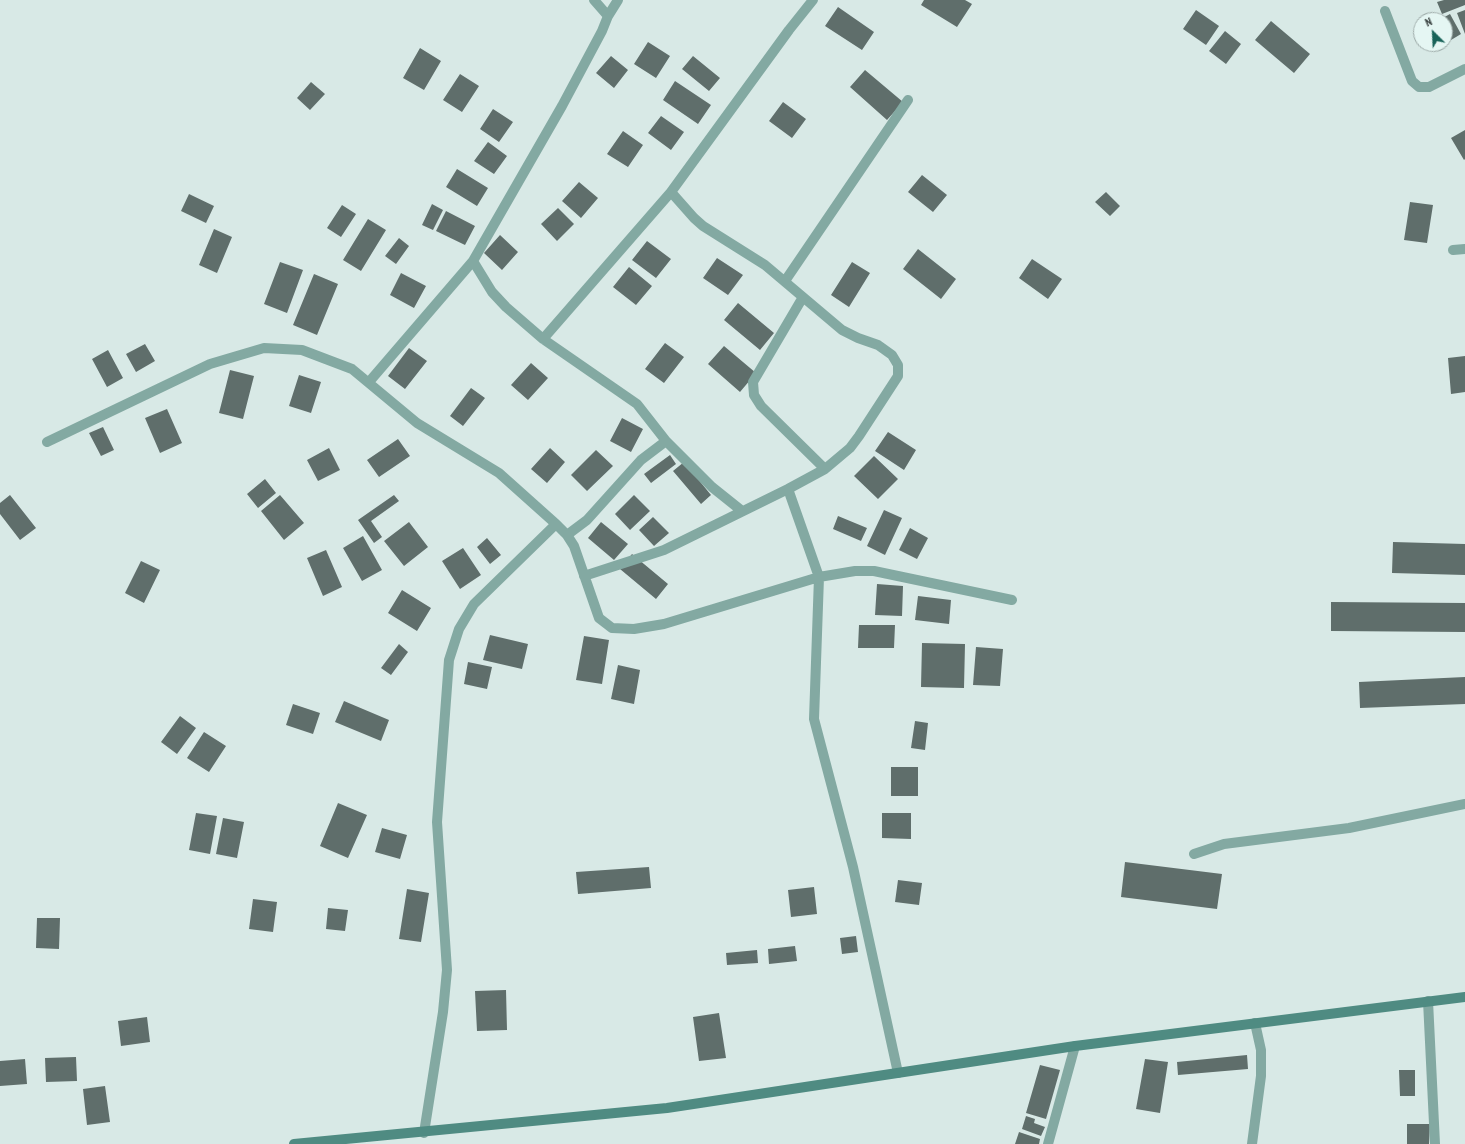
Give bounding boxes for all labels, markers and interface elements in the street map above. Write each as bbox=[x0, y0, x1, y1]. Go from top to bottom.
north arrow bbox=[1413, 12, 1453, 52]
text: N bbox=[1423, 14, 1434, 30]

